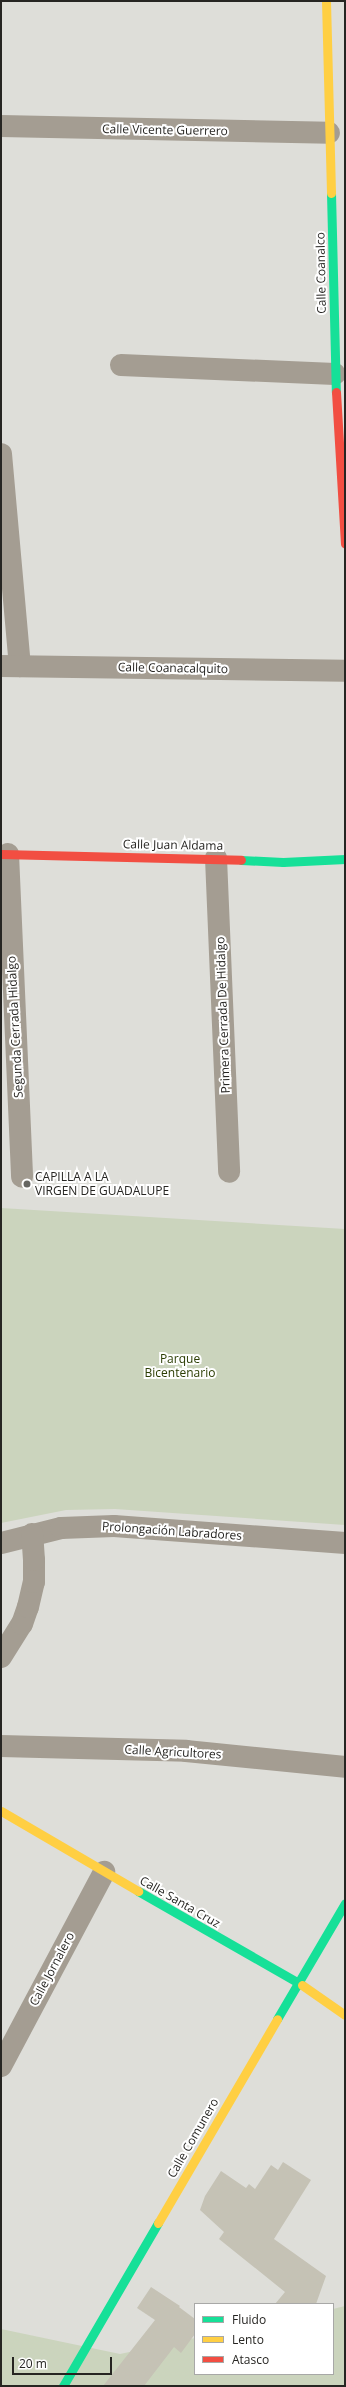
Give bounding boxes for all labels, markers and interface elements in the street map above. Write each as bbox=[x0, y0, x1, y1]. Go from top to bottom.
street label: Calle Vicente Guerrero bbox=[102, 122, 228, 138]
street label: Calle Coanalco bbox=[313, 232, 329, 314]
street label: Calle Coanacalquito bbox=[118, 660, 228, 676]
street label: Calle Juan Aldama bbox=[123, 837, 223, 853]
street label: Primera Cerrada De Hidalgo bbox=[213, 936, 233, 1094]
street label: Segunda Cerrada Hidalgo bbox=[4, 956, 26, 1098]
place label: CAPILLA A LA VIRGEN DE GUADALUPE bbox=[35, 1170, 169, 1198]
marker: CAPILLA A LA VIRGEN DE GUADALUPE bbox=[22, 1179, 32, 1189]
park label: Parque Bicentenario bbox=[145, 1352, 215, 1380]
street label: Prolongación Labradores bbox=[101, 1519, 243, 1543]
street label: Calle Agricultores bbox=[124, 1742, 222, 1762]
street label: Calle Santa Cruz bbox=[137, 1873, 223, 1931]
street label: Calle Jornalero bbox=[27, 1930, 77, 2008]
street label: Calle Comunero bbox=[164, 2096, 222, 2180]
legend bbox=[194, 2303, 334, 2375]
text: Fluido bbox=[232, 2311, 266, 2328]
text: Lento bbox=[232, 2331, 264, 2348]
scale bar bbox=[14, 2349, 114, 2375]
text: Atasco bbox=[232, 2351, 269, 2368]
text: 20 m bbox=[19, 2355, 47, 2372]

